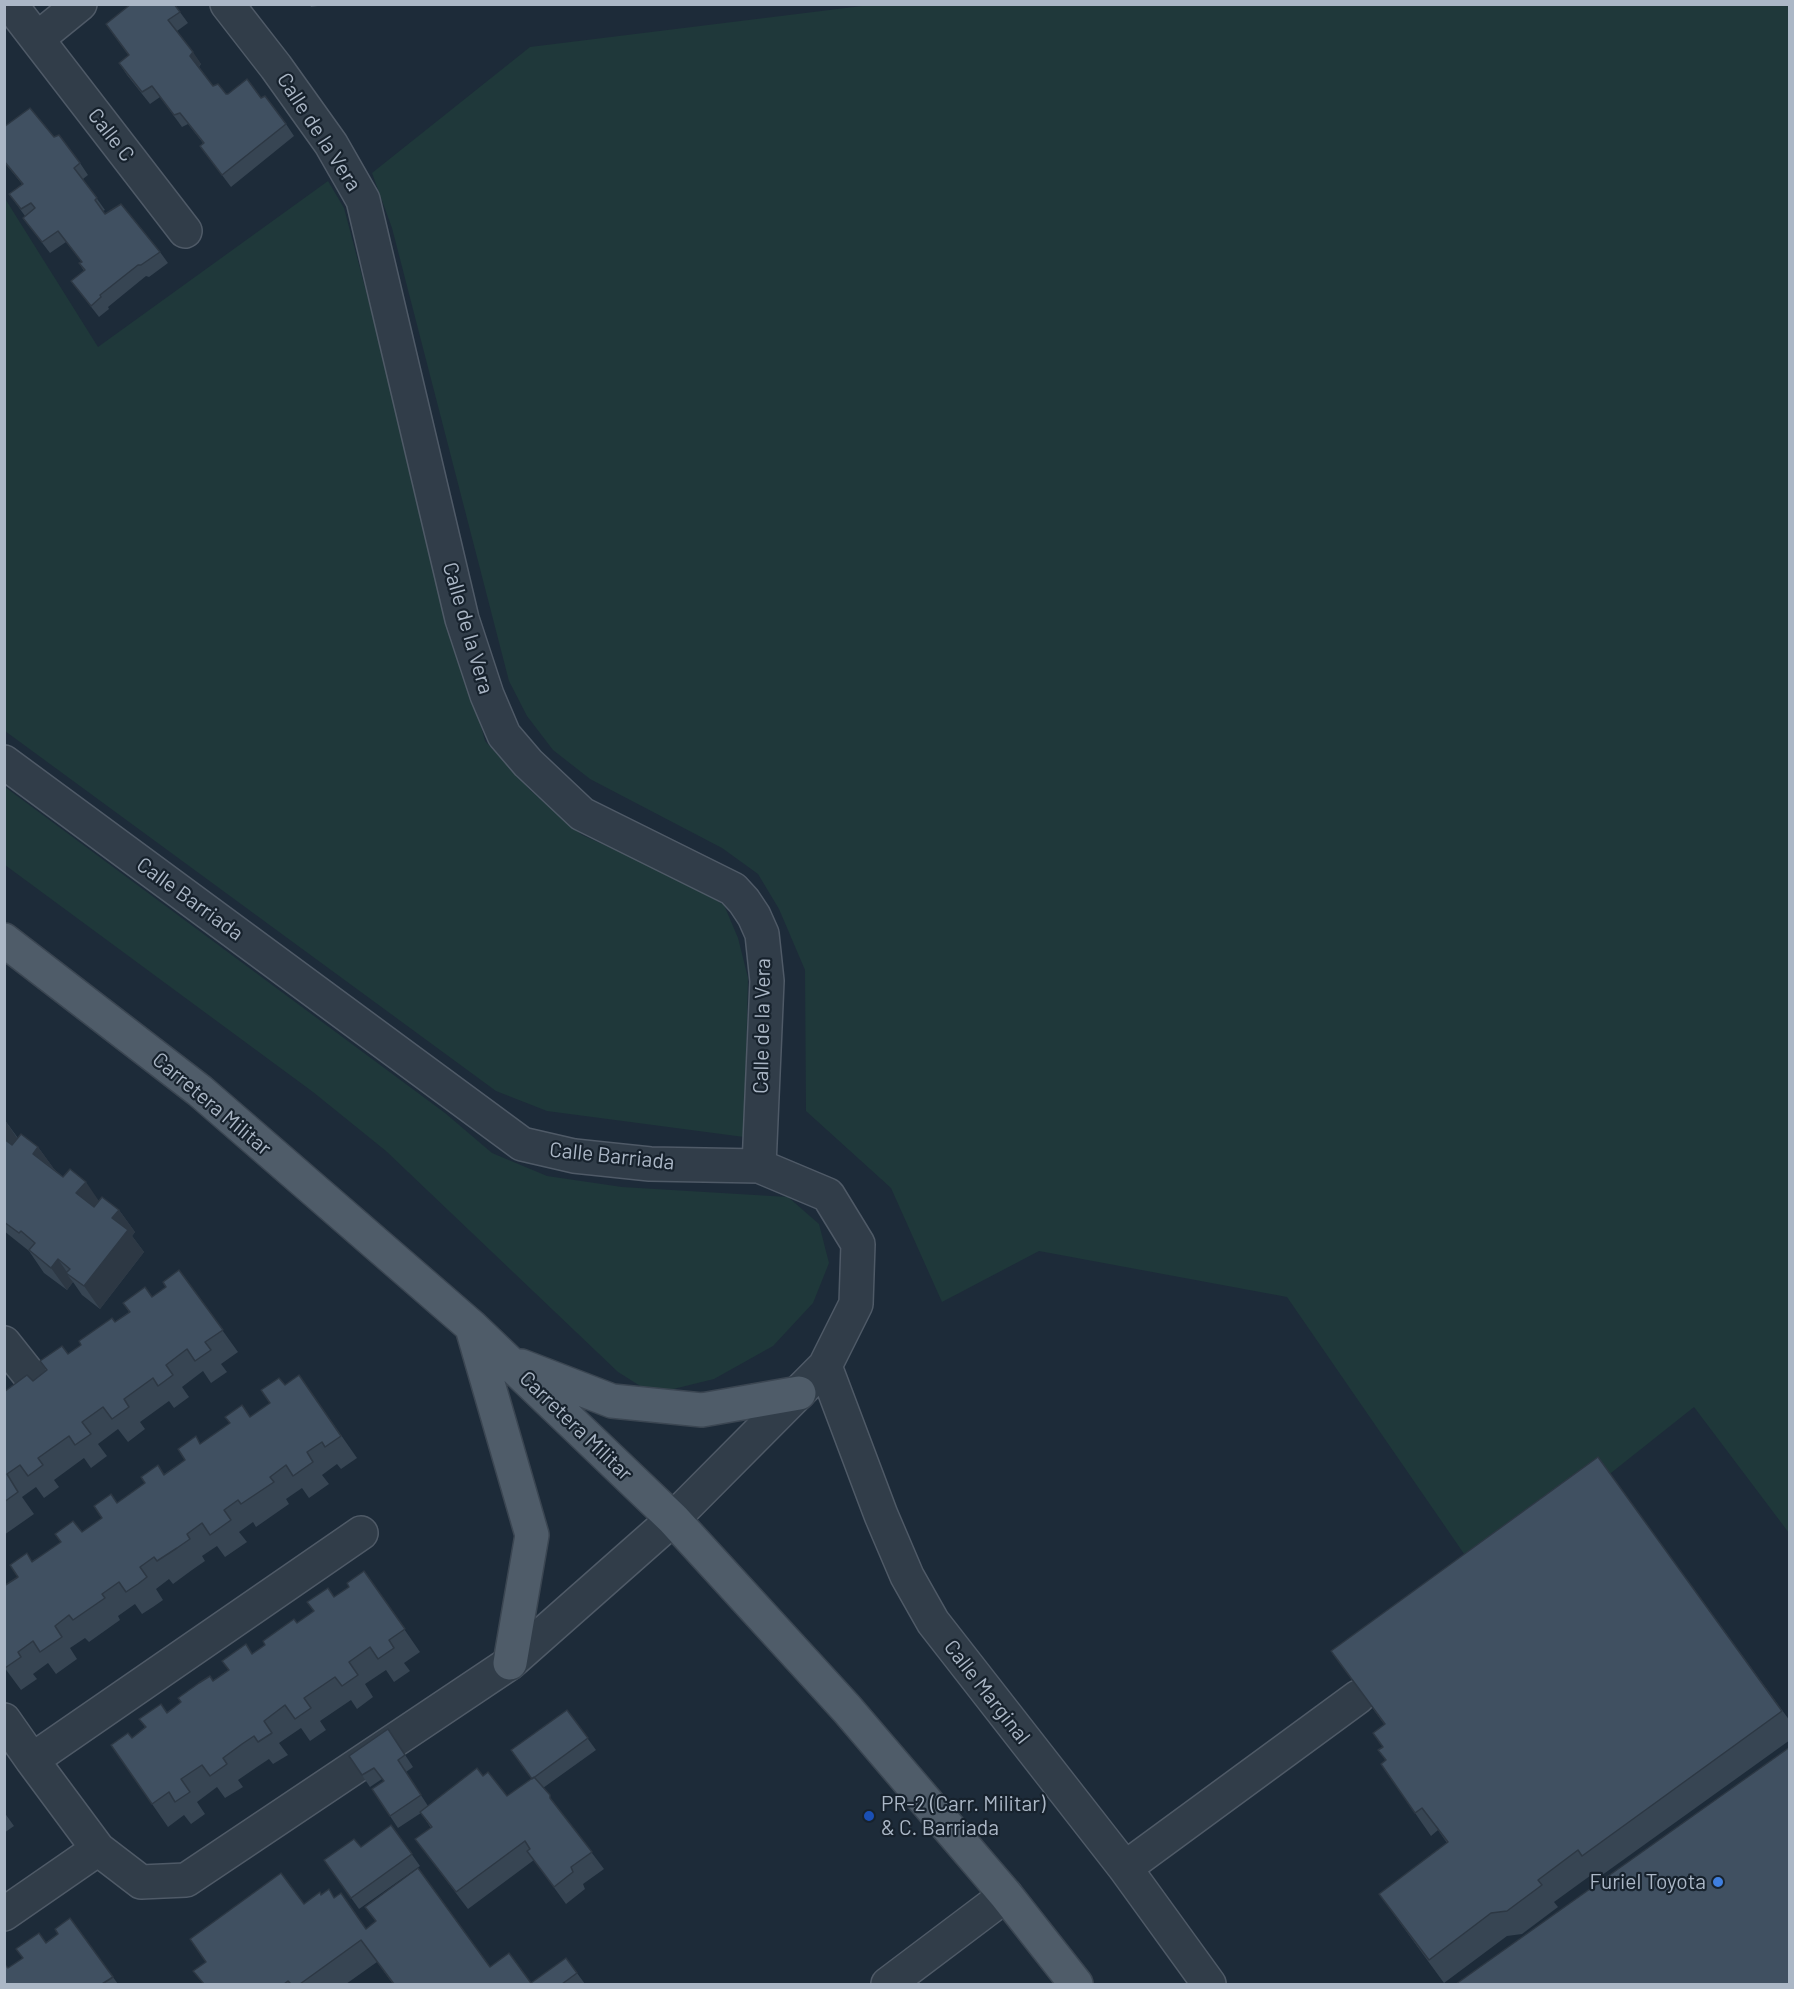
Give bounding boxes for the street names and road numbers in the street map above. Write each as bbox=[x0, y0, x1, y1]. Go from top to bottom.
street label: Calle de la Vera bbox=[271, 68, 367, 196]
street label: Calle C bbox=[82, 103, 140, 167]
street label: Calle de la Vera bbox=[437, 559, 499, 697]
street label: Calle Barriada bbox=[132, 852, 248, 946]
street label: Calle de la Vera bbox=[748, 958, 776, 1094]
street label: Carretera Militar bbox=[148, 1047, 276, 1161]
street label: Calle Barriada bbox=[548, 1137, 676, 1175]
street label: Carretera Militar bbox=[514, 1366, 638, 1486]
street label: Calle Marginal bbox=[939, 1635, 1035, 1749]

